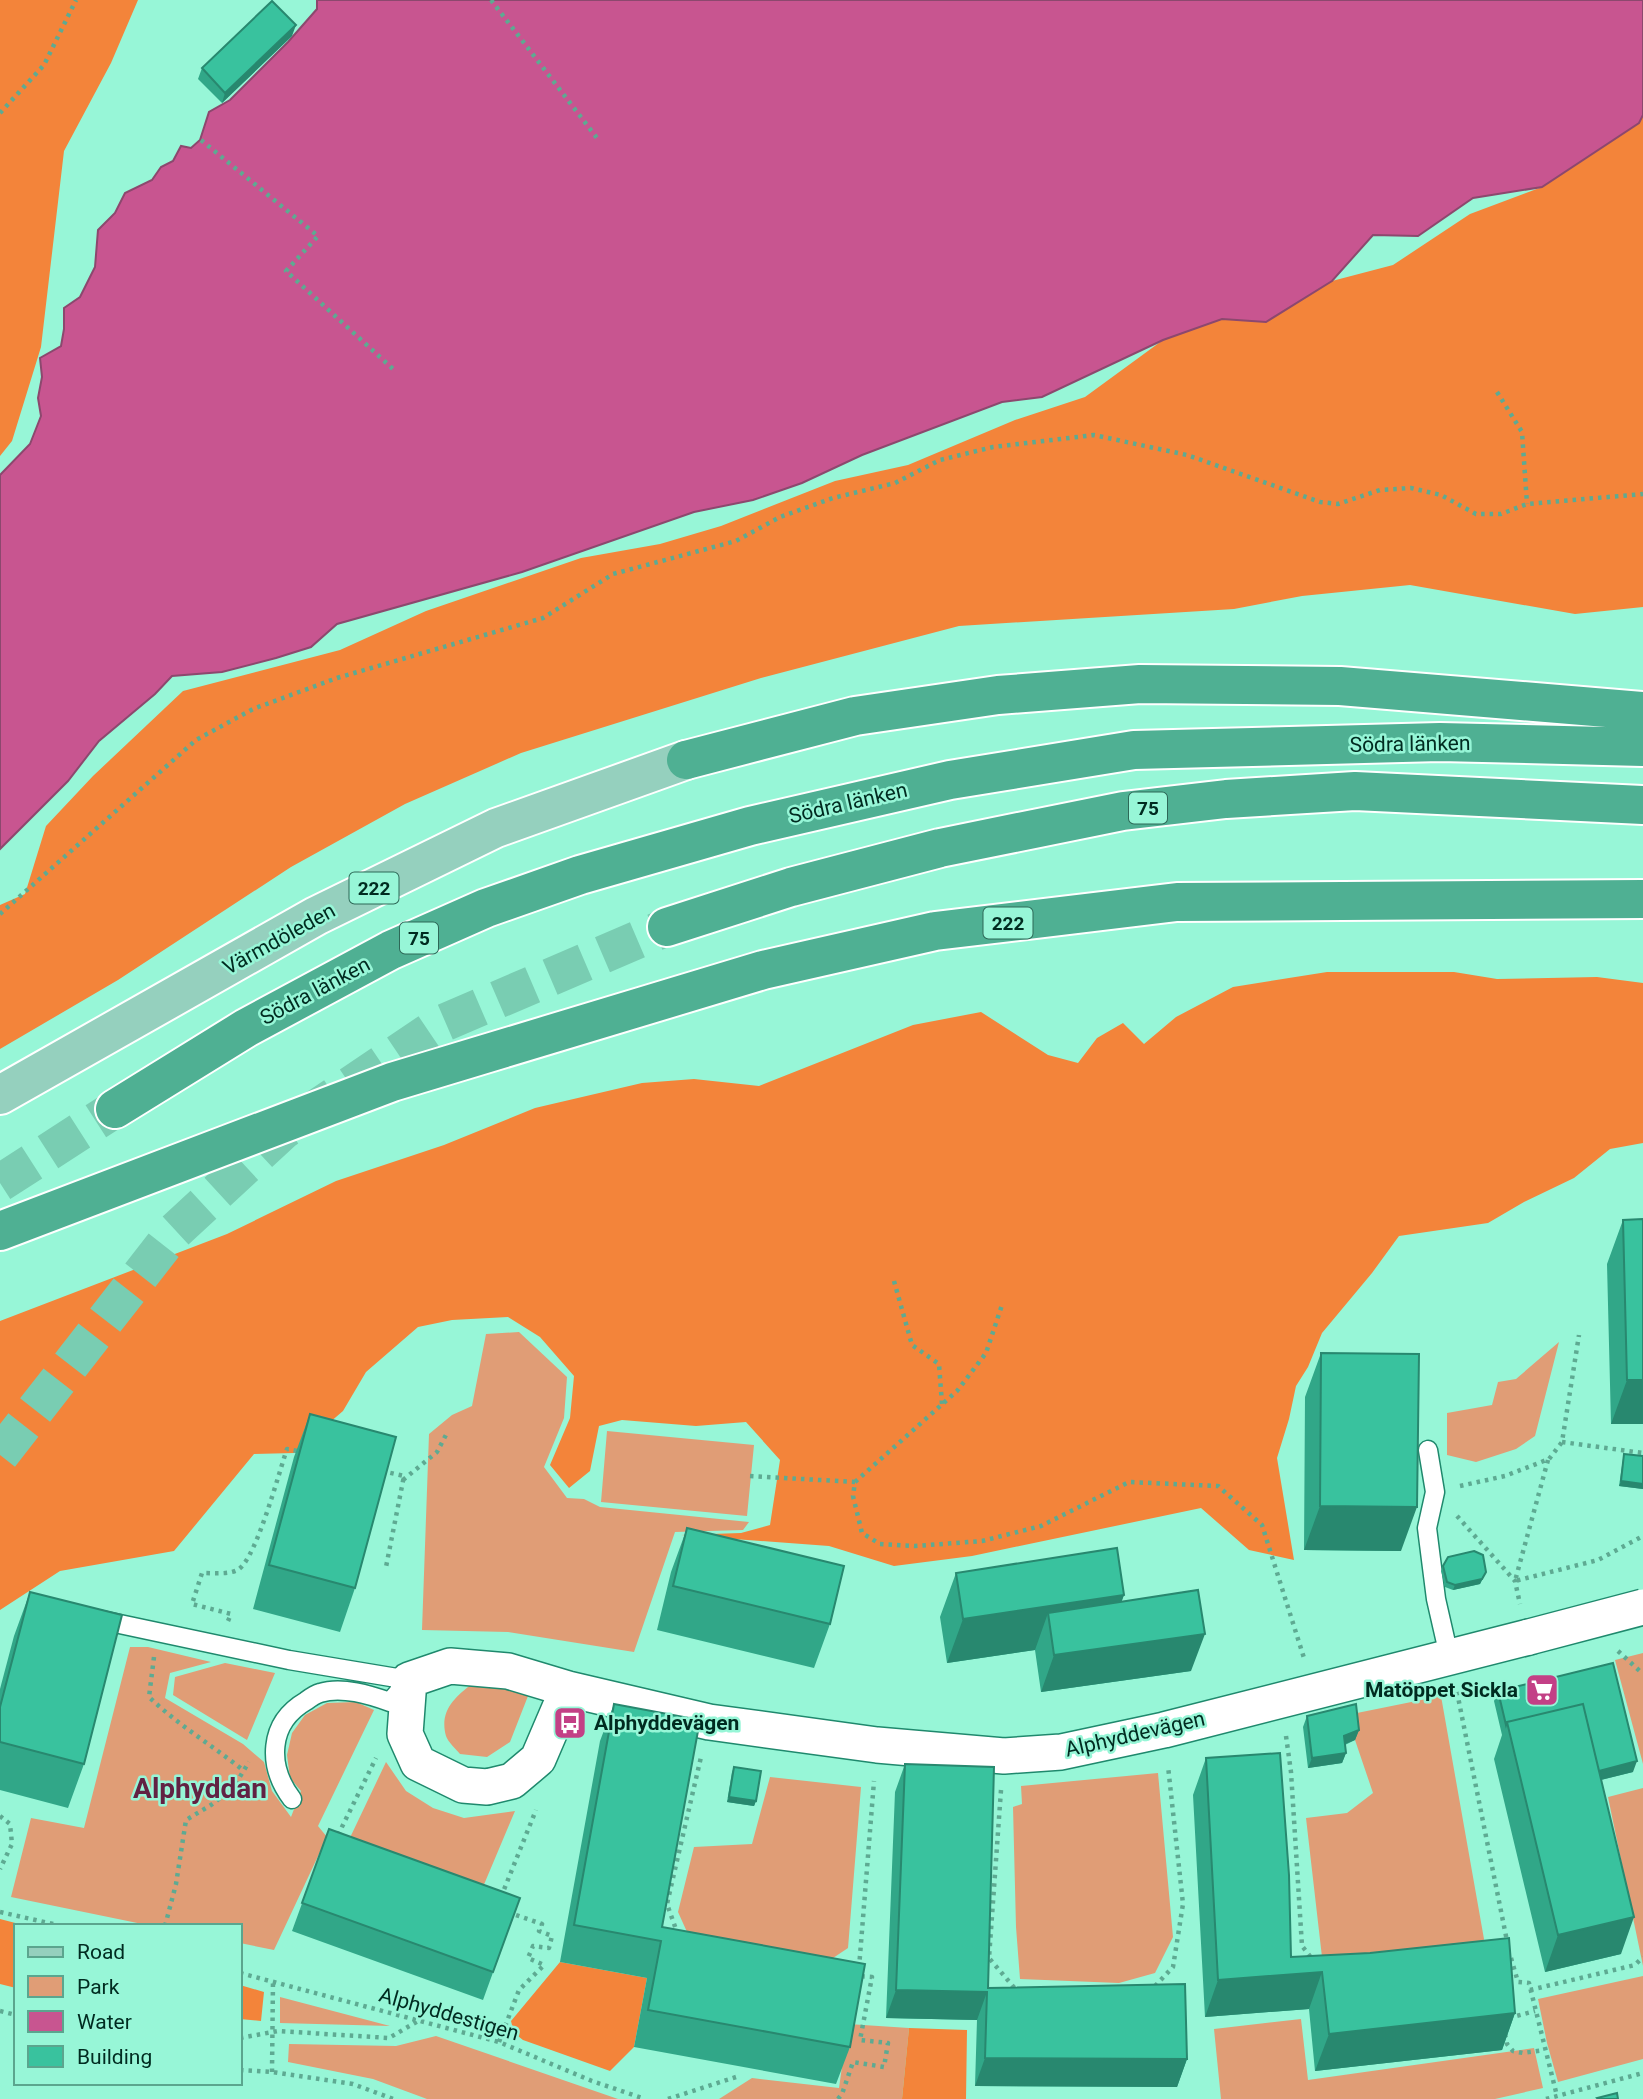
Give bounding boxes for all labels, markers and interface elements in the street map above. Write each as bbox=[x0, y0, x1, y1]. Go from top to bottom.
street label: Södra länken bbox=[1349, 731, 1471, 757]
street label: Södra länken bbox=[786, 778, 910, 828]
road number: 75 bbox=[1129, 792, 1167, 824]
road number: 222 bbox=[350, 873, 398, 904]
street label: Värmdöleden bbox=[219, 898, 339, 980]
road number: 222 bbox=[984, 908, 1032, 939]
road number: 75 bbox=[400, 922, 438, 954]
street label: Södra länken bbox=[256, 952, 374, 1030]
supermarket icon: Matöppet Sickla bbox=[1523, 1671, 1561, 1709]
place label: Matöppet Sickla bbox=[1365, 1678, 1518, 1702]
bus stop icon: Alphyddevägen bbox=[551, 1704, 589, 1742]
street label: Alphyddevägen bbox=[1063, 1706, 1207, 1762]
place label: Alphyddevägen bbox=[594, 1711, 739, 1735]
district label: Alphyddan bbox=[133, 1772, 267, 1805]
legend bbox=[14, 1924, 242, 2085]
text: Road bbox=[77, 1940, 125, 1964]
text: Park bbox=[77, 1975, 120, 1999]
street label: Alphyddestigen bbox=[376, 1983, 522, 2045]
text: Water bbox=[77, 2010, 132, 2034]
text: Building bbox=[77, 2045, 152, 2069]

